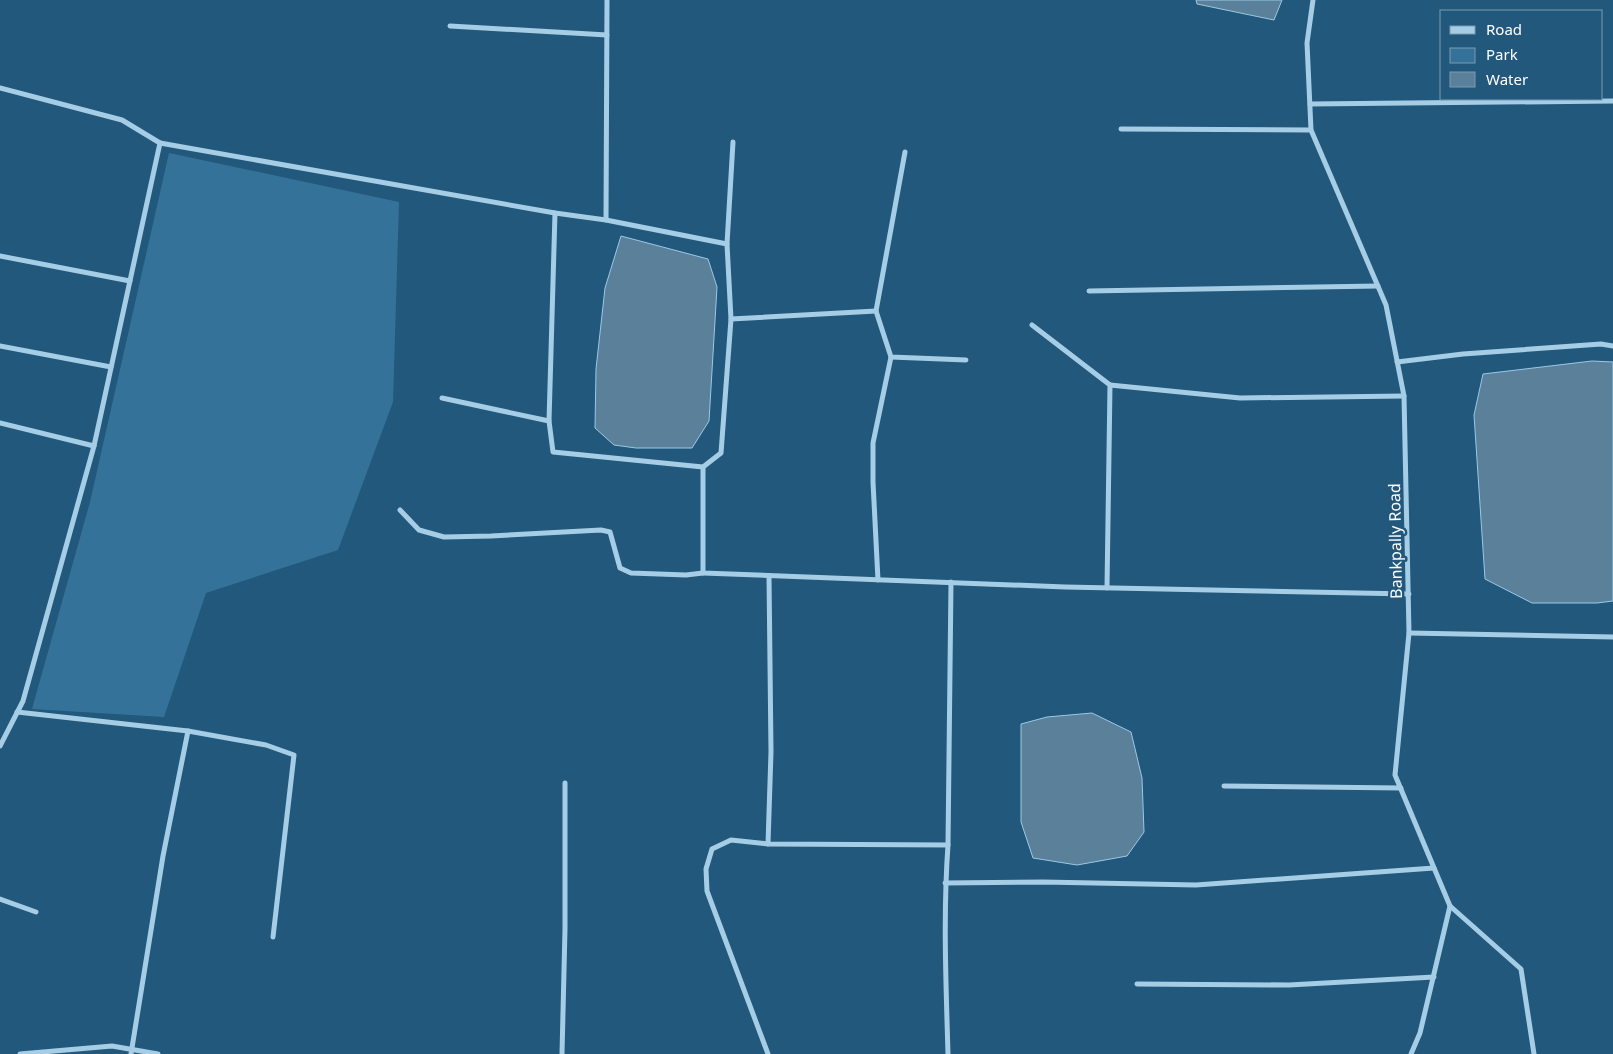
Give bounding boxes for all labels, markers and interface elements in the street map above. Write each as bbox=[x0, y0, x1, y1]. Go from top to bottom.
legend bbox=[1440, 10, 1603, 100]
text: Road bbox=[1486, 19, 1522, 39]
text: Park bbox=[1486, 44, 1518, 64]
text: Water bbox=[1486, 69, 1528, 89]
street label: Bankpally Road bbox=[1383, 483, 1407, 599]

